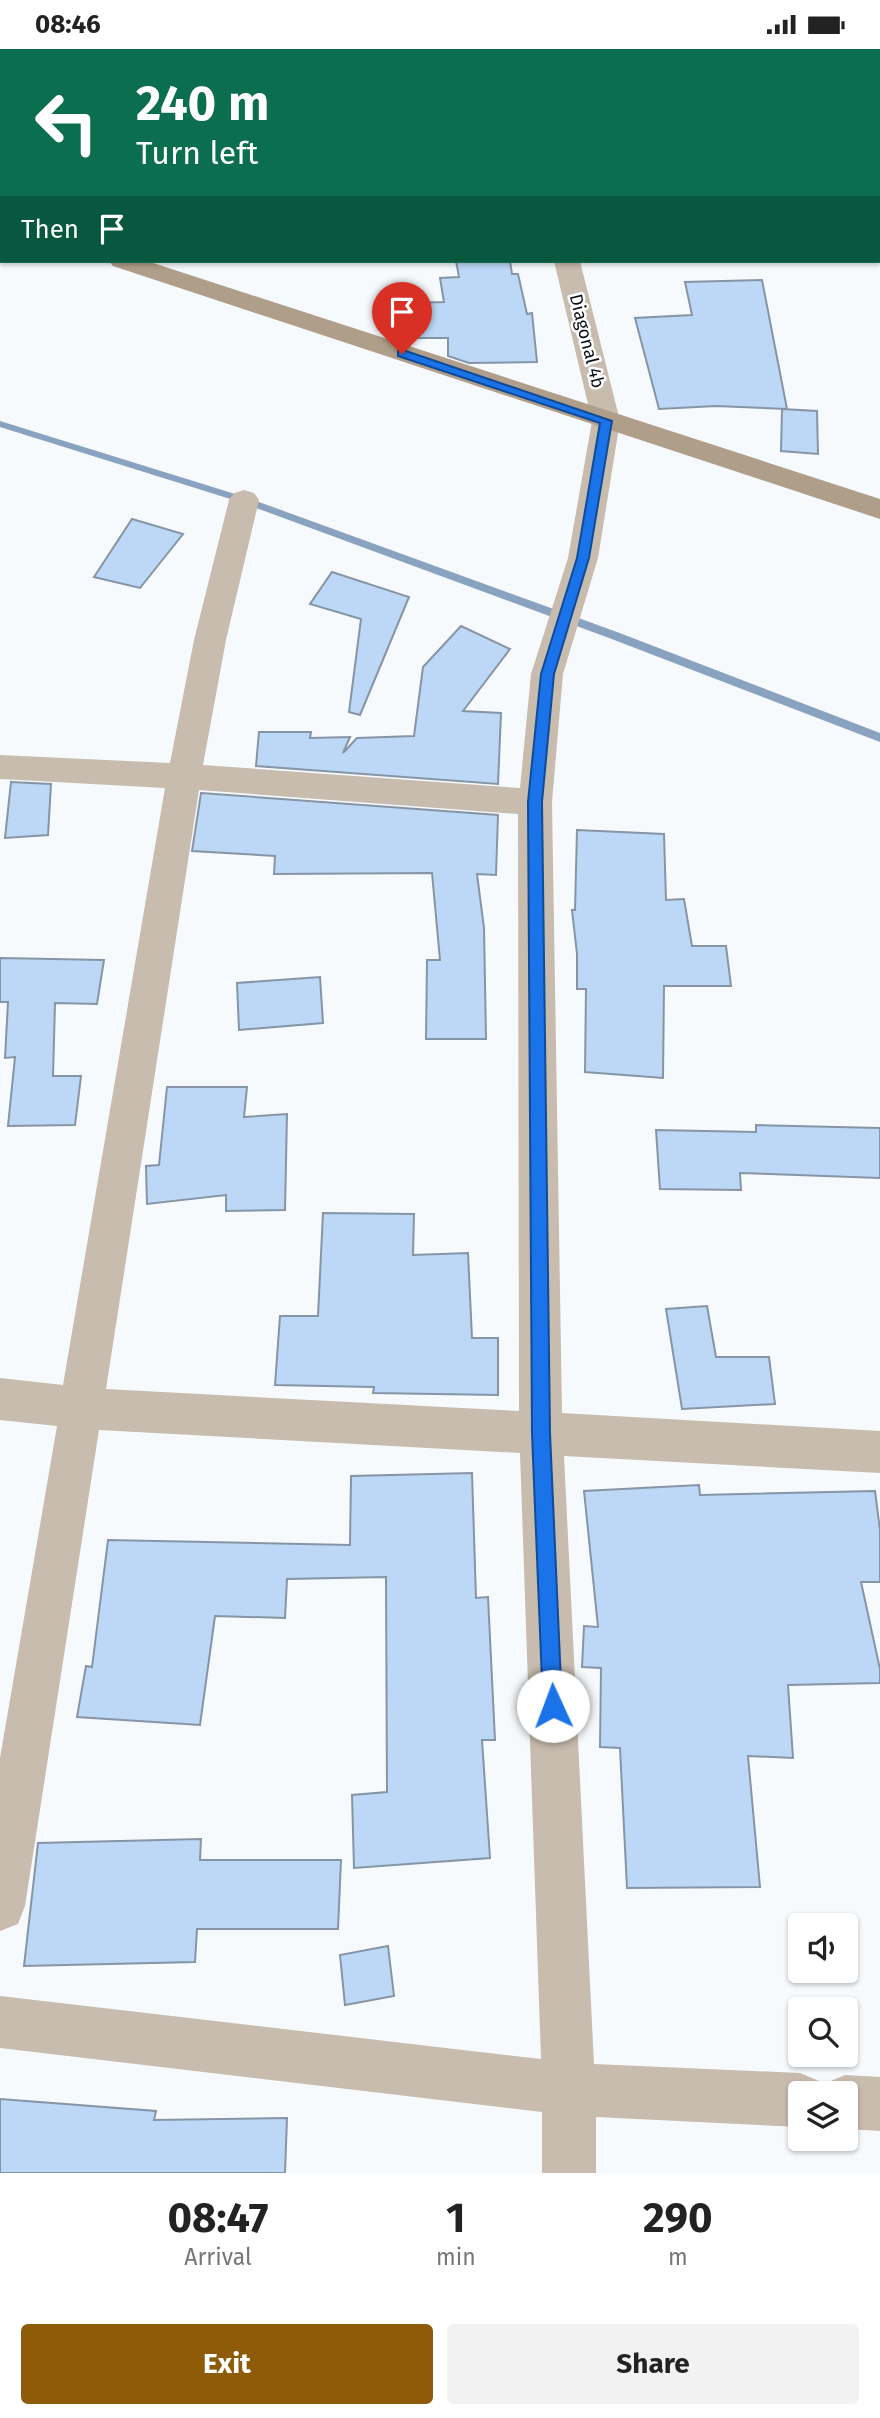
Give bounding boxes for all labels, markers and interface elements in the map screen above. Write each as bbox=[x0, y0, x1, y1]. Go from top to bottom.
text: 08:46 bbox=[35, 9, 101, 40]
text: 240 m bbox=[136, 74, 269, 133]
icon: left bbox=[21, 77, 112, 168]
text: Turn left bbox=[136, 134, 258, 172]
icon: arrive bbox=[93, 210, 131, 248]
text: Then bbox=[21, 214, 79, 245]
pin bbox=[372, 282, 432, 354]
street label: Diagonal 4b bbox=[565, 292, 609, 390]
icon: arrive bbox=[383, 293, 421, 331]
position arrow bbox=[516, 1669, 590, 1743]
map controls bbox=[788, 1913, 858, 2151]
button: sound bbox=[788, 1913, 858, 1983]
button: search bbox=[788, 1997, 858, 2067]
button: layers bbox=[788, 2081, 858, 2151]
text: 08:47 bbox=[167, 2193, 269, 2243]
text: 1 bbox=[446, 2193, 466, 2243]
text: 290 bbox=[643, 2193, 713, 2243]
text: Arrival bbox=[184, 2243, 252, 2271]
text: min bbox=[436, 2243, 476, 2271]
text: m bbox=[668, 2243, 688, 2271]
button: Exit bbox=[21, 2324, 433, 2404]
button: Share bbox=[447, 2324, 859, 2404]

